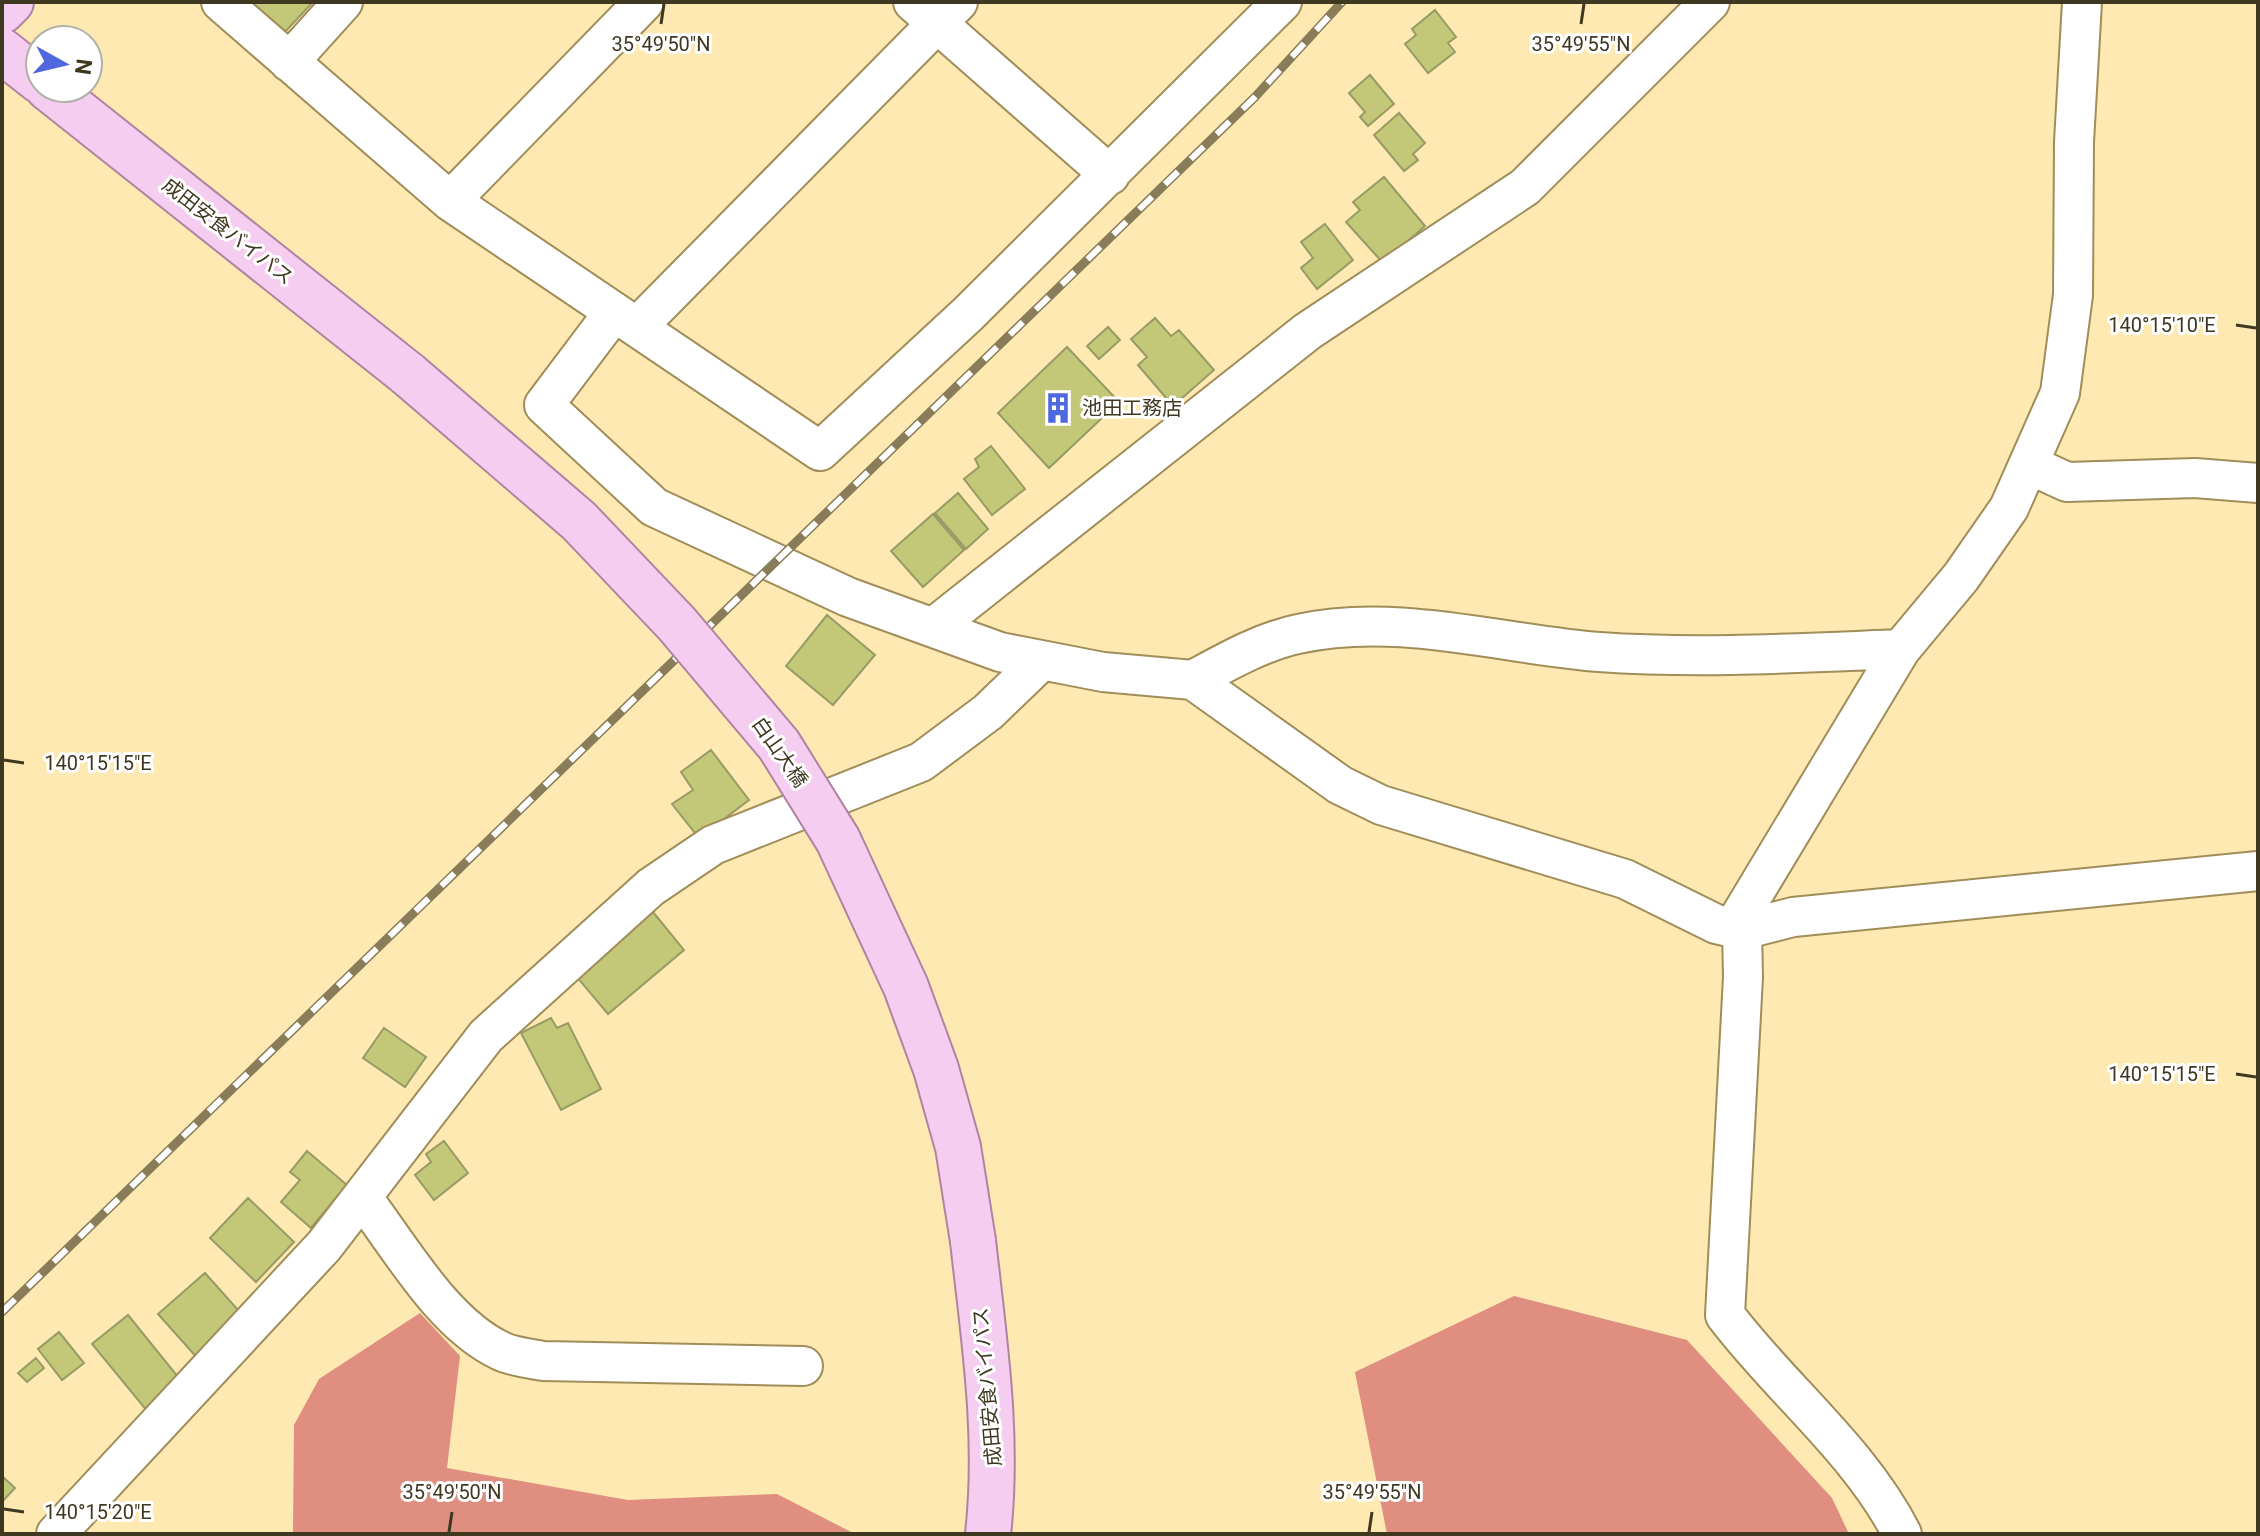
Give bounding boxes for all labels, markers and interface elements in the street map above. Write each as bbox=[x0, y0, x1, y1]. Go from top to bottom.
north arrow bbox=[24, 24, 104, 104]
text: 35°49'50"N bbox=[611, 32, 711, 56]
text: 35°49'55"N bbox=[1531, 32, 1631, 56]
text: N bbox=[70, 57, 97, 76]
street label: 成田安食バイパス bbox=[158, 172, 298, 290]
text: 140°15'10"E bbox=[2108, 313, 2216, 337]
building icon: 池田工務店 bbox=[1041, 391, 1075, 425]
place label: 池田工務店 bbox=[1082, 396, 1182, 420]
street label: 白山大橋 bbox=[747, 712, 813, 792]
text: 140°15'15"E bbox=[44, 751, 152, 775]
text: 140°15'15"E bbox=[2108, 1062, 2216, 1086]
street label: 成田安食バイパス bbox=[968, 1306, 1006, 1468]
text: 35°49'50"N bbox=[402, 1480, 502, 1504]
text: 35°49'55"N bbox=[1322, 1480, 1422, 1504]
text: 140°15'20"E bbox=[44, 1500, 152, 1524]

